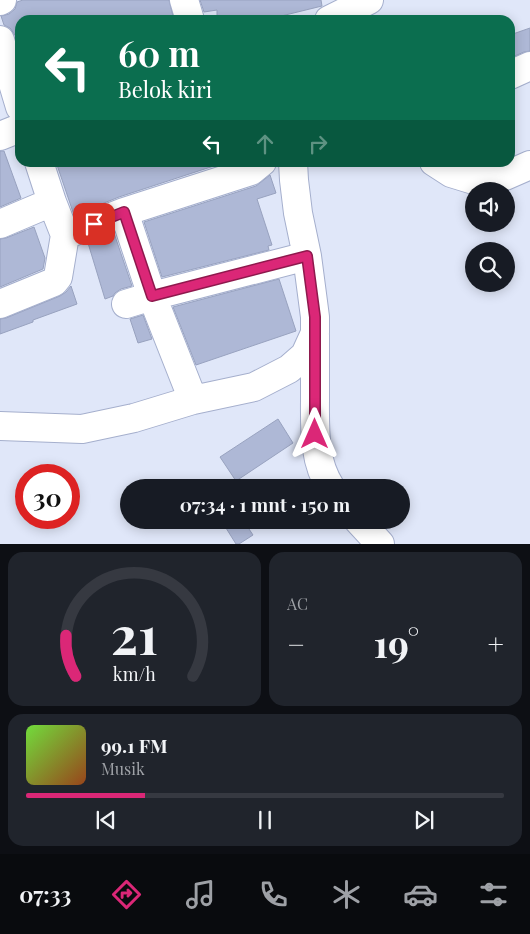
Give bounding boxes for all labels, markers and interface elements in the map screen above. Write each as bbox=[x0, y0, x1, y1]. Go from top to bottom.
text: 60 m bbox=[118, 29, 200, 76]
icon: left bbox=[35, 35, 100, 100]
text: Belok kiri bbox=[118, 74, 212, 104]
icon: left bbox=[198, 130, 226, 158]
icon: ahead bbox=[251, 130, 279, 158]
icon: right bbox=[304, 130, 332, 158]
map controls bbox=[465, 182, 515, 292]
button: sound bbox=[465, 182, 515, 232]
pin bbox=[73, 203, 115, 245]
icon: arrive bbox=[80, 210, 108, 238]
button: search bbox=[465, 242, 515, 292]
position arrow bbox=[288, 407, 340, 459]
speed limit sign: 30 bbox=[15, 464, 80, 529]
text: 07:34 · 1 mnt · 150 m bbox=[180, 491, 350, 517]
text: AC bbox=[287, 593, 308, 614]
text: 21 bbox=[111, 599, 158, 668]
text: 19° bbox=[373, 617, 419, 668]
text: − bbox=[287, 625, 305, 662]
text: + bbox=[488, 625, 504, 662]
text: km/h bbox=[113, 662, 156, 685]
text: 99.1 FM bbox=[101, 732, 168, 758]
text: Musik bbox=[101, 758, 145, 779]
icon: previous bbox=[92, 806, 120, 834]
icon: pause bbox=[251, 806, 279, 834]
icon: next bbox=[410, 806, 438, 834]
icon: directions bbox=[109, 877, 144, 912]
icon: music bbox=[183, 877, 218, 912]
icon: phone bbox=[256, 877, 291, 912]
icon: climate bbox=[329, 877, 364, 912]
icon: car bbox=[403, 877, 438, 912]
icon: filters bbox=[476, 877, 511, 912]
text: 07:33 bbox=[19, 879, 71, 909]

